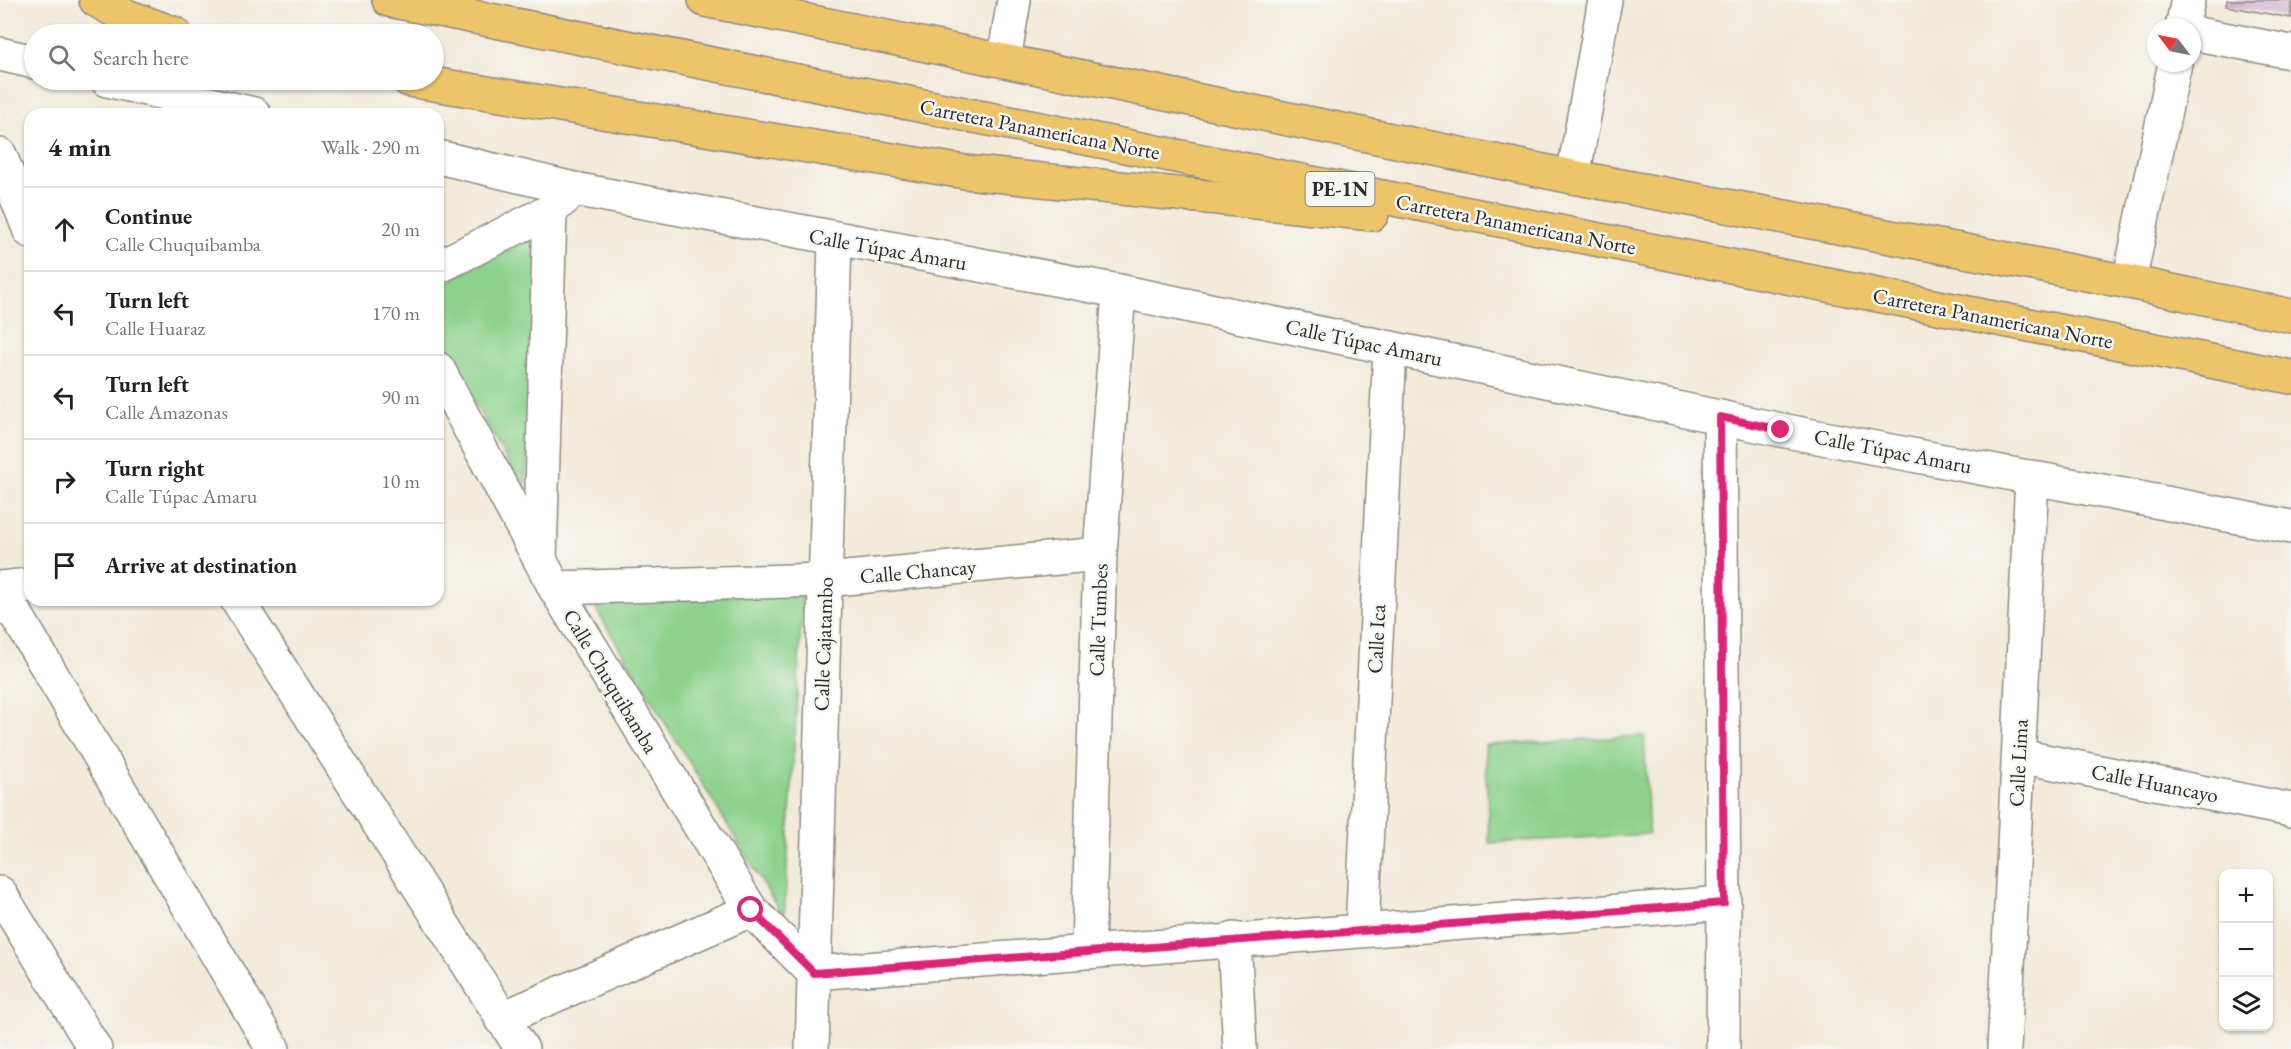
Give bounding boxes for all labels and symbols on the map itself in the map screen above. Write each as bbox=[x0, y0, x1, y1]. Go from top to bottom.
north arrow bbox=[2147, 18, 2201, 72]
street label: Carretera Panamericana Norte bbox=[918, 92, 1162, 166]
road number: PE-1N bbox=[1306, 172, 1374, 206]
street label: Carretera Panamericana Norte bbox=[1394, 187, 1638, 261]
street label: Calle Túpac Amaru bbox=[807, 222, 969, 276]
street label: Carretera Panamericana Norte bbox=[1871, 281, 2115, 355]
street label: Calle Túpac Amaru bbox=[1283, 312, 1445, 372]
route end bbox=[1767, 416, 1793, 442]
street label: Calle Túpac Amaru bbox=[1812, 422, 1974, 480]
street label: Calle Chancay bbox=[859, 552, 978, 590]
street label: Calle Tumbes bbox=[1083, 563, 1113, 677]
street label: Calle Cajatambo bbox=[807, 576, 839, 712]
street label: Calle Ica bbox=[1361, 603, 1391, 674]
street label: Calle Chuquibamba bbox=[557, 604, 665, 759]
street label: Calle Lima bbox=[2002, 718, 2034, 808]
street label: Calle Huancayo bbox=[2089, 757, 2221, 809]
route start bbox=[737, 896, 763, 922]

